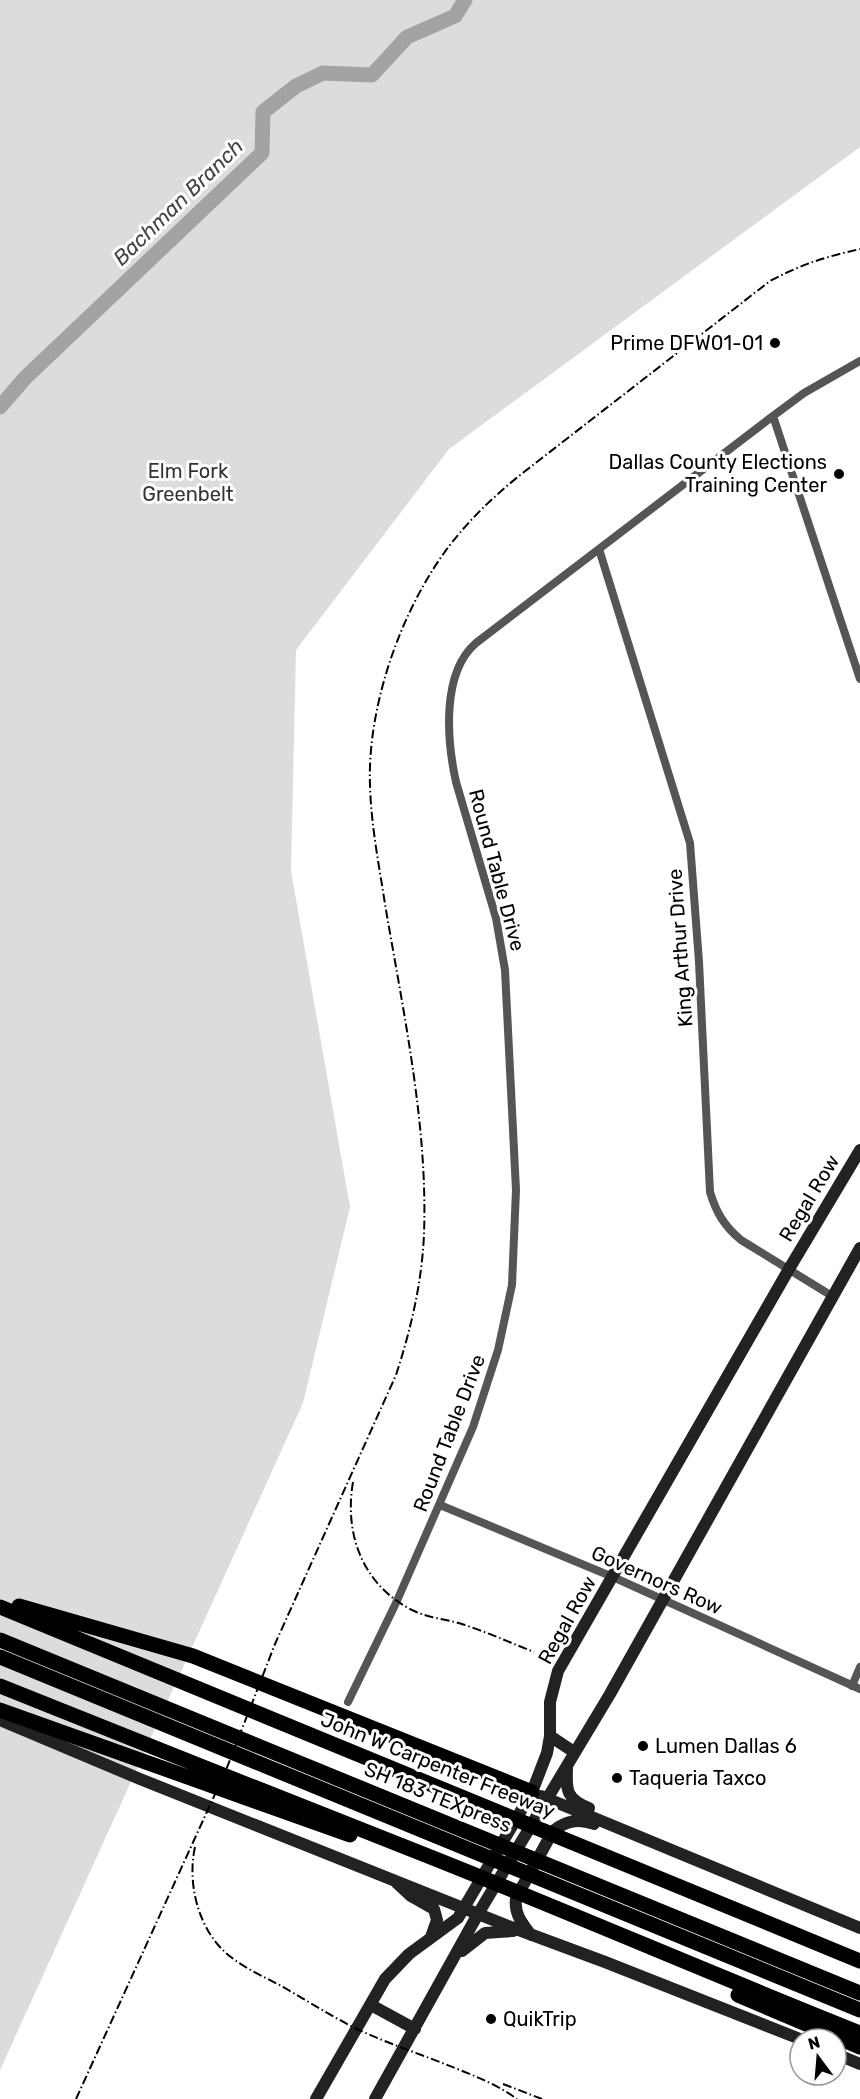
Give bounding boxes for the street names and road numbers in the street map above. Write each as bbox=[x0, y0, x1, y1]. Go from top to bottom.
street label: Round Table Drive bbox=[464, 786, 530, 954]
street label: King Arthur Drive bbox=[663, 868, 697, 1028]
street label: Regal Row bbox=[774, 1150, 844, 1246]
street label: Round Table Drive bbox=[408, 1351, 490, 1515]
street label: Governors Row bbox=[588, 1540, 726, 1620]
street label: Regal Row bbox=[533, 1572, 601, 1668]
street label: John W Carpenter Freeway bbox=[317, 1707, 559, 1823]
street label: SH 183 TEXpress bbox=[361, 1757, 515, 1837]

